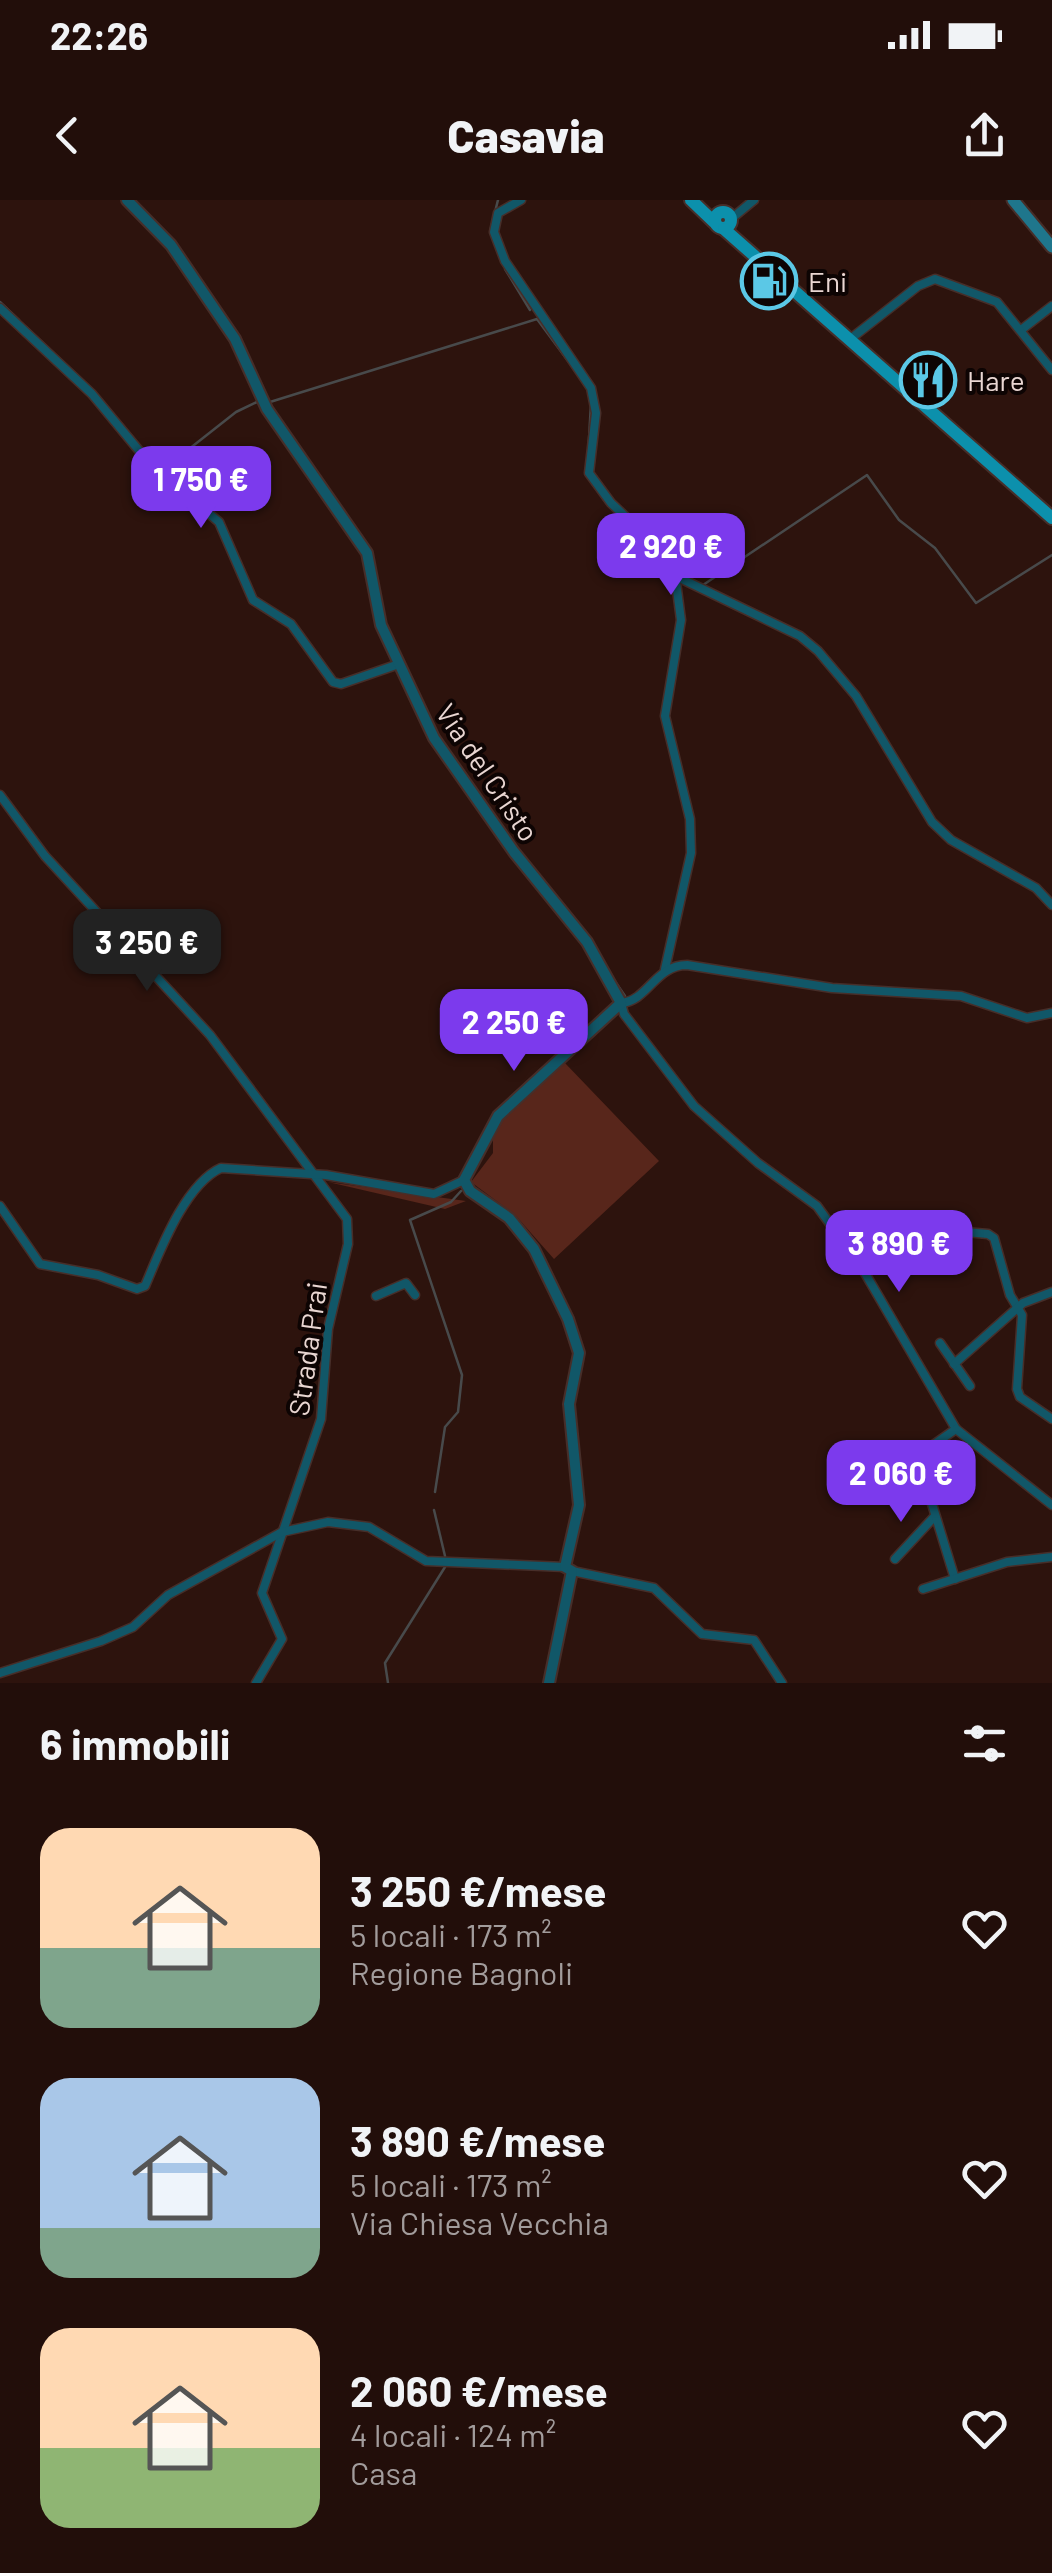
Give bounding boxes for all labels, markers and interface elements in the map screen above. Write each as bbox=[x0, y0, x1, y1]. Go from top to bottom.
text: 22:26 bbox=[50, 12, 148, 58]
icon: back bbox=[40, 108, 95, 163]
text: Casavia bbox=[447, 108, 605, 162]
icon: share bbox=[957, 108, 1012, 163]
fuel station icon: Eni bbox=[739, 251, 799, 311]
place label: Eni bbox=[808, 264, 847, 298]
restaurant icon: Hare bbox=[898, 350, 958, 410]
place label: Hare bbox=[967, 363, 1025, 397]
pin: 1 750 € bbox=[109, 446, 293, 531]
text: 1 750 € bbox=[153, 459, 249, 497]
pin: 2 920 € bbox=[579, 513, 763, 598]
text: 2 920 € bbox=[619, 526, 723, 564]
street label: Via del Cristo bbox=[430, 697, 546, 847]
pin: 3 250 € bbox=[55, 909, 239, 994]
text: 3 250 € bbox=[95, 922, 199, 960]
pin: 2 250 € bbox=[422, 989, 606, 1074]
text: 2 250 € bbox=[462, 1002, 566, 1040]
pin: 3 890 € bbox=[807, 1210, 991, 1295]
text: 3 890 € bbox=[848, 1223, 950, 1261]
street label: Strada Prai bbox=[281, 1280, 333, 1418]
pin: 2 060 € bbox=[809, 1440, 993, 1525]
text: 2 060 € bbox=[849, 1453, 953, 1491]
icon: filters bbox=[957, 1716, 1012, 1771]
text: 6 immobili bbox=[40, 1718, 231, 1768]
text: 3 250 €/mese bbox=[350, 1865, 606, 1915]
icon: home bbox=[120, 1868, 240, 1988]
icon: heart bbox=[957, 1901, 1012, 1956]
text: 5 locali · 173 m² bbox=[350, 1915, 552, 1953]
text: Regione Bagnoli bbox=[350, 1953, 573, 1991]
text: 3 890 €/mese bbox=[350, 2115, 605, 2165]
icon: home bbox=[120, 2118, 240, 2238]
icon: heart bbox=[957, 2151, 1012, 2206]
text: 5 locali · 173 m² bbox=[350, 2165, 552, 2203]
text: Via Chiesa Vecchia bbox=[350, 2203, 609, 2241]
text: 2 060 €/mese bbox=[350, 2365, 608, 2415]
icon: home bbox=[120, 2368, 240, 2488]
icon: heart bbox=[957, 2401, 1012, 2456]
text: 4 locali · 124 m² bbox=[350, 2415, 556, 2453]
text: Casa bbox=[350, 2453, 417, 2491]

